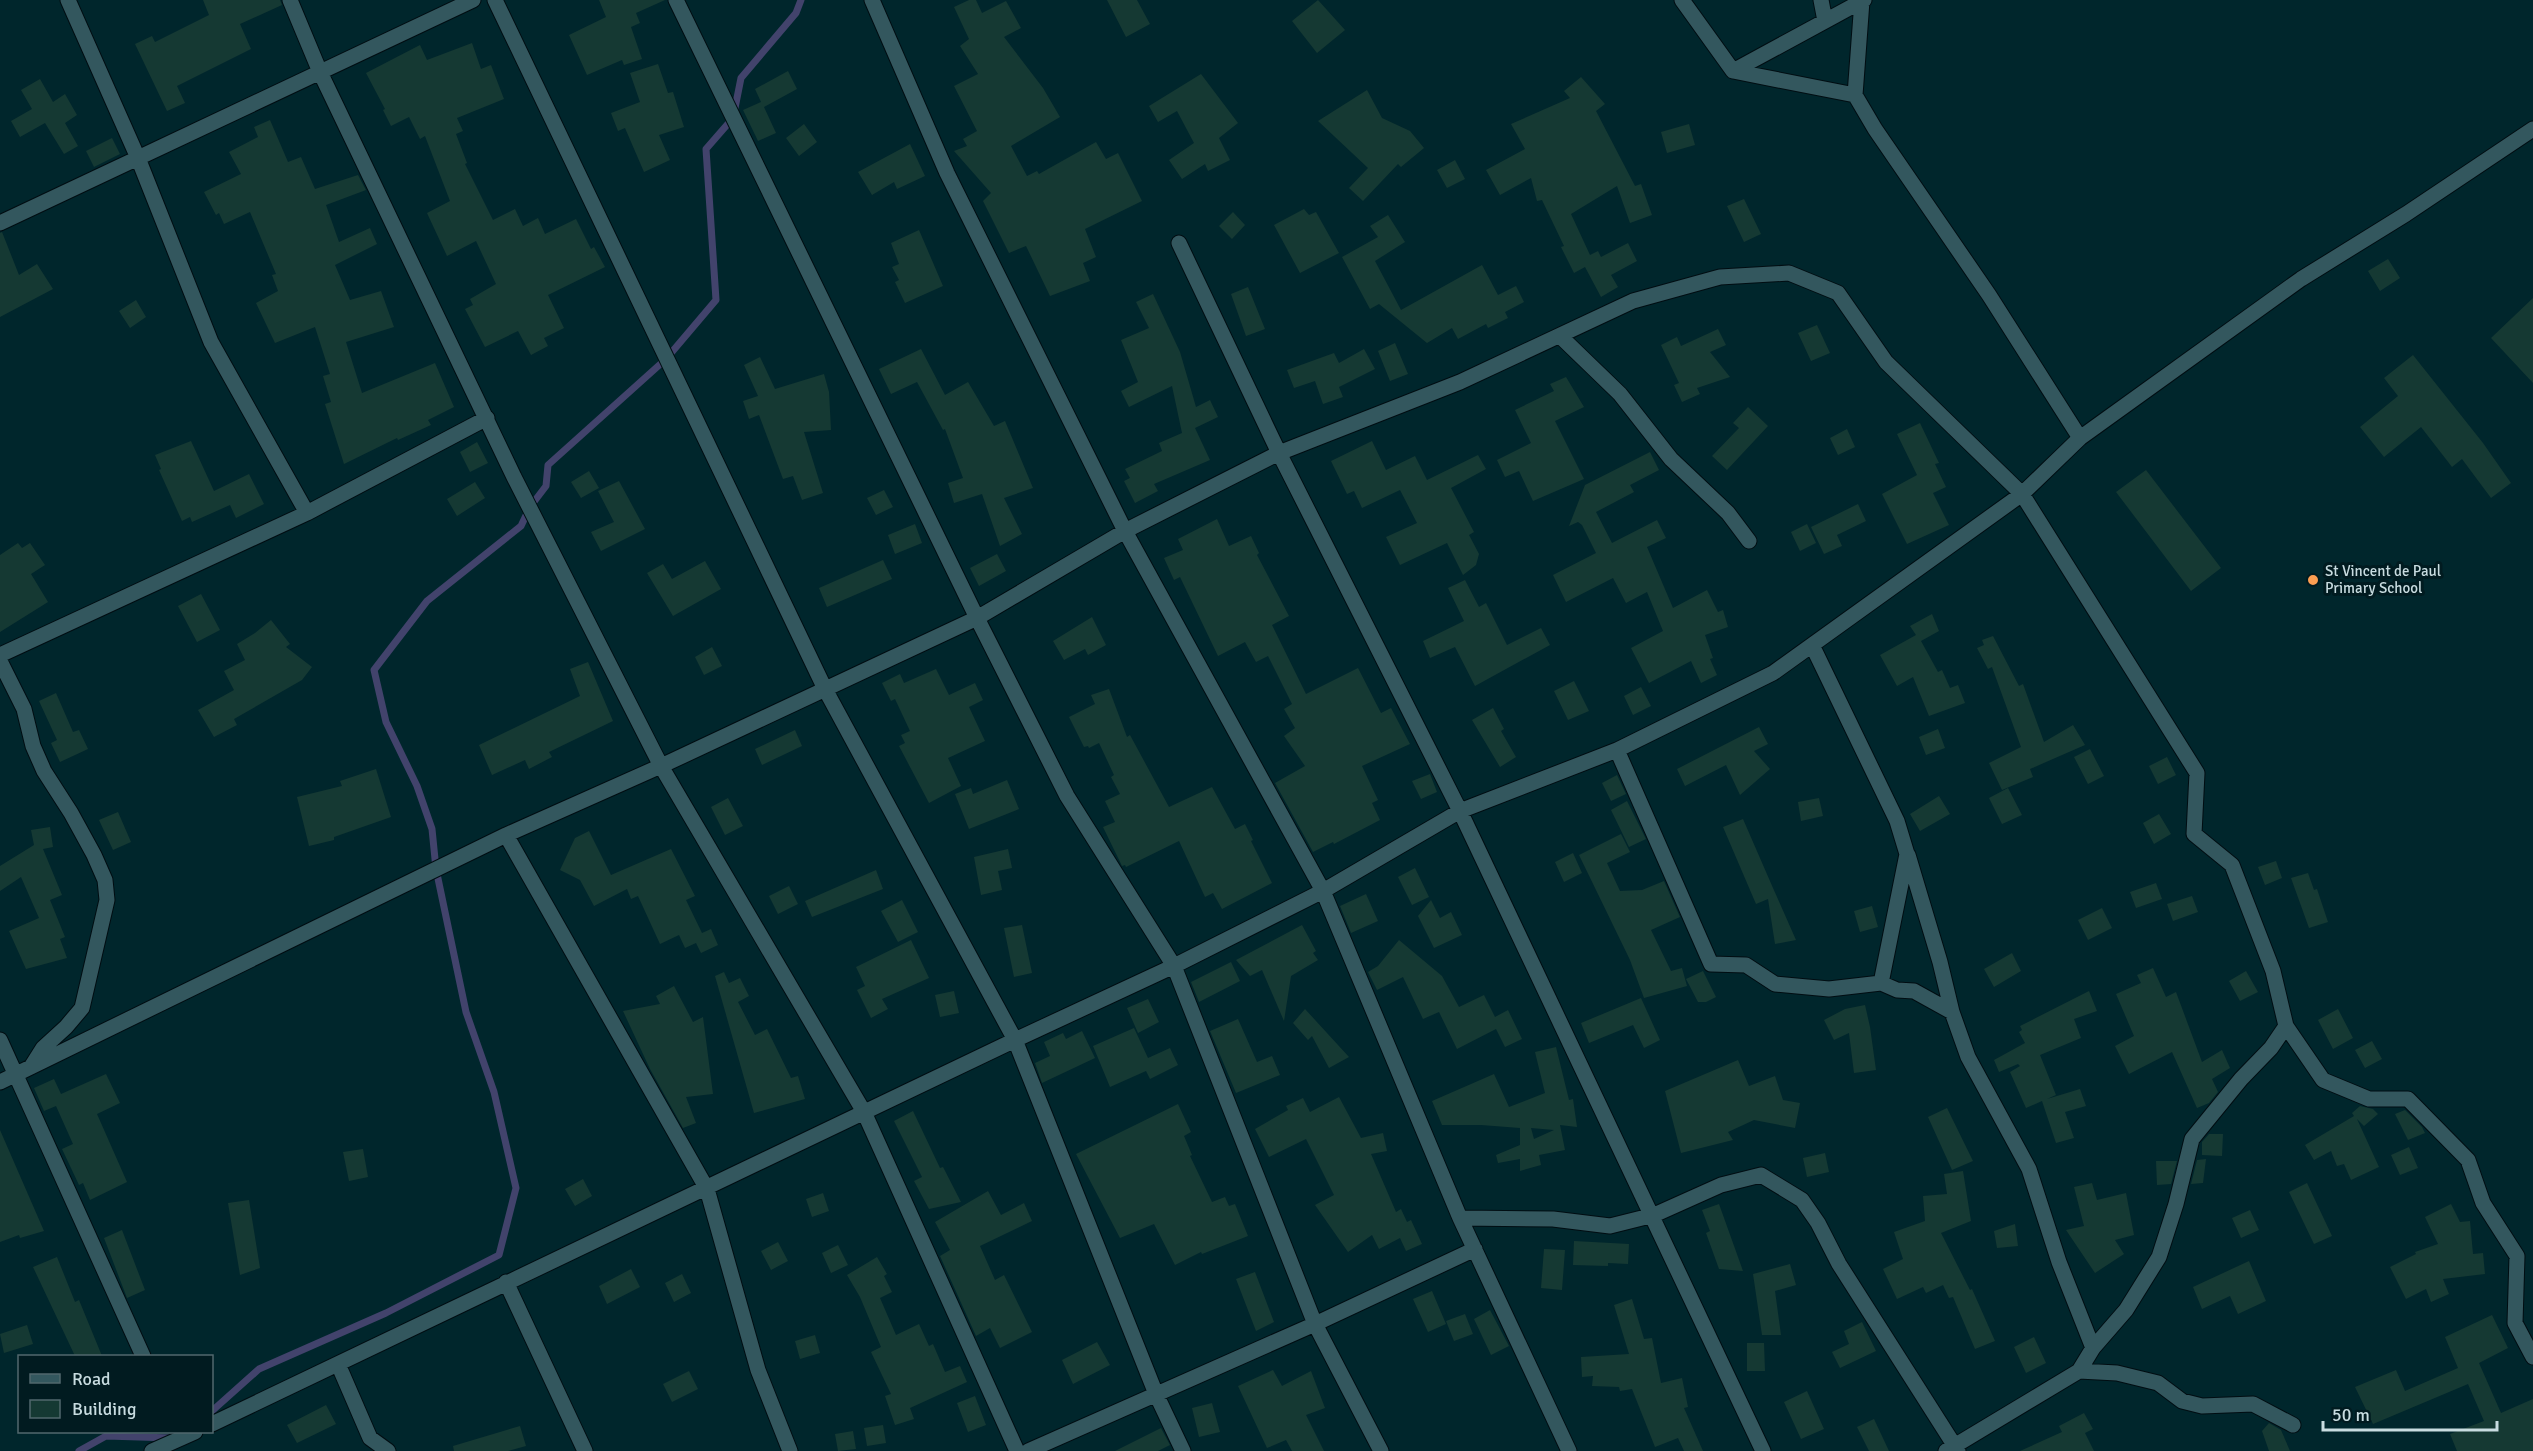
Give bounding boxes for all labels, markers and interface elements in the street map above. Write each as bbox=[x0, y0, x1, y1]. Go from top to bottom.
place label: St Vincent de Paul Primary School bbox=[2325, 562, 2441, 597]
marker: St Vincent de Paul Primary School bbox=[2306, 573, 2320, 587]
legend bbox=[18, 1355, 213, 1433]
text: Road bbox=[72, 1368, 111, 1390]
scale bar bbox=[2323, 1394, 2497, 1432]
text: Building bbox=[72, 1398, 136, 1420]
text: 50 m bbox=[2332, 1404, 2370, 1426]

